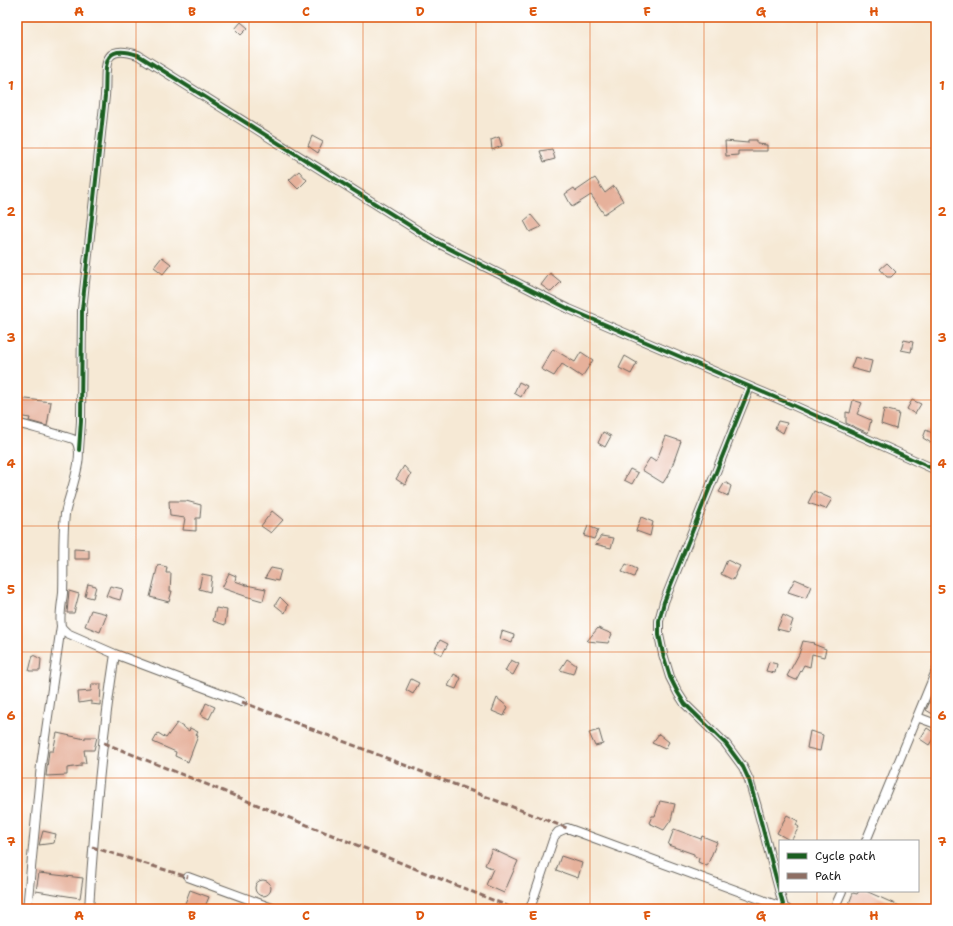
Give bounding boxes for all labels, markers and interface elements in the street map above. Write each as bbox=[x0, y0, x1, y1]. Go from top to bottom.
text: A bbox=[74, 3, 84, 20]
text: B bbox=[188, 3, 196, 20]
text: C bbox=[302, 3, 310, 20]
text: D bbox=[415, 3, 425, 20]
text: E bbox=[529, 3, 538, 20]
text: F bbox=[643, 3, 651, 20]
text: G bbox=[756, 3, 767, 20]
text: H bbox=[869, 3, 879, 20]
text: 1 bbox=[8, 77, 14, 94]
text: 1 bbox=[939, 77, 945, 94]
text: 2 bbox=[6, 203, 16, 220]
text: 2 bbox=[937, 203, 947, 220]
text: 3 bbox=[6, 329, 16, 346]
text: 3 bbox=[937, 329, 947, 346]
text: 4 bbox=[6, 455, 16, 472]
text: 4 bbox=[937, 455, 947, 472]
text: 5 bbox=[7, 581, 15, 598]
text: 5 bbox=[938, 581, 946, 598]
text: 6 bbox=[6, 707, 16, 724]
text: 6 bbox=[937, 707, 947, 724]
text: 7 bbox=[6, 833, 16, 850]
text: 7 bbox=[937, 833, 947, 850]
legend bbox=[779, 840, 919, 892]
text: Cycle path bbox=[815, 848, 876, 864]
text: Path bbox=[815, 868, 841, 884]
text: A bbox=[74, 907, 84, 924]
text: B bbox=[188, 907, 196, 924]
text: C bbox=[302, 907, 310, 924]
text: D bbox=[415, 907, 425, 924]
text: E bbox=[529, 907, 538, 924]
text: F bbox=[643, 907, 651, 924]
text: G bbox=[756, 907, 767, 924]
text: H bbox=[869, 907, 879, 924]

